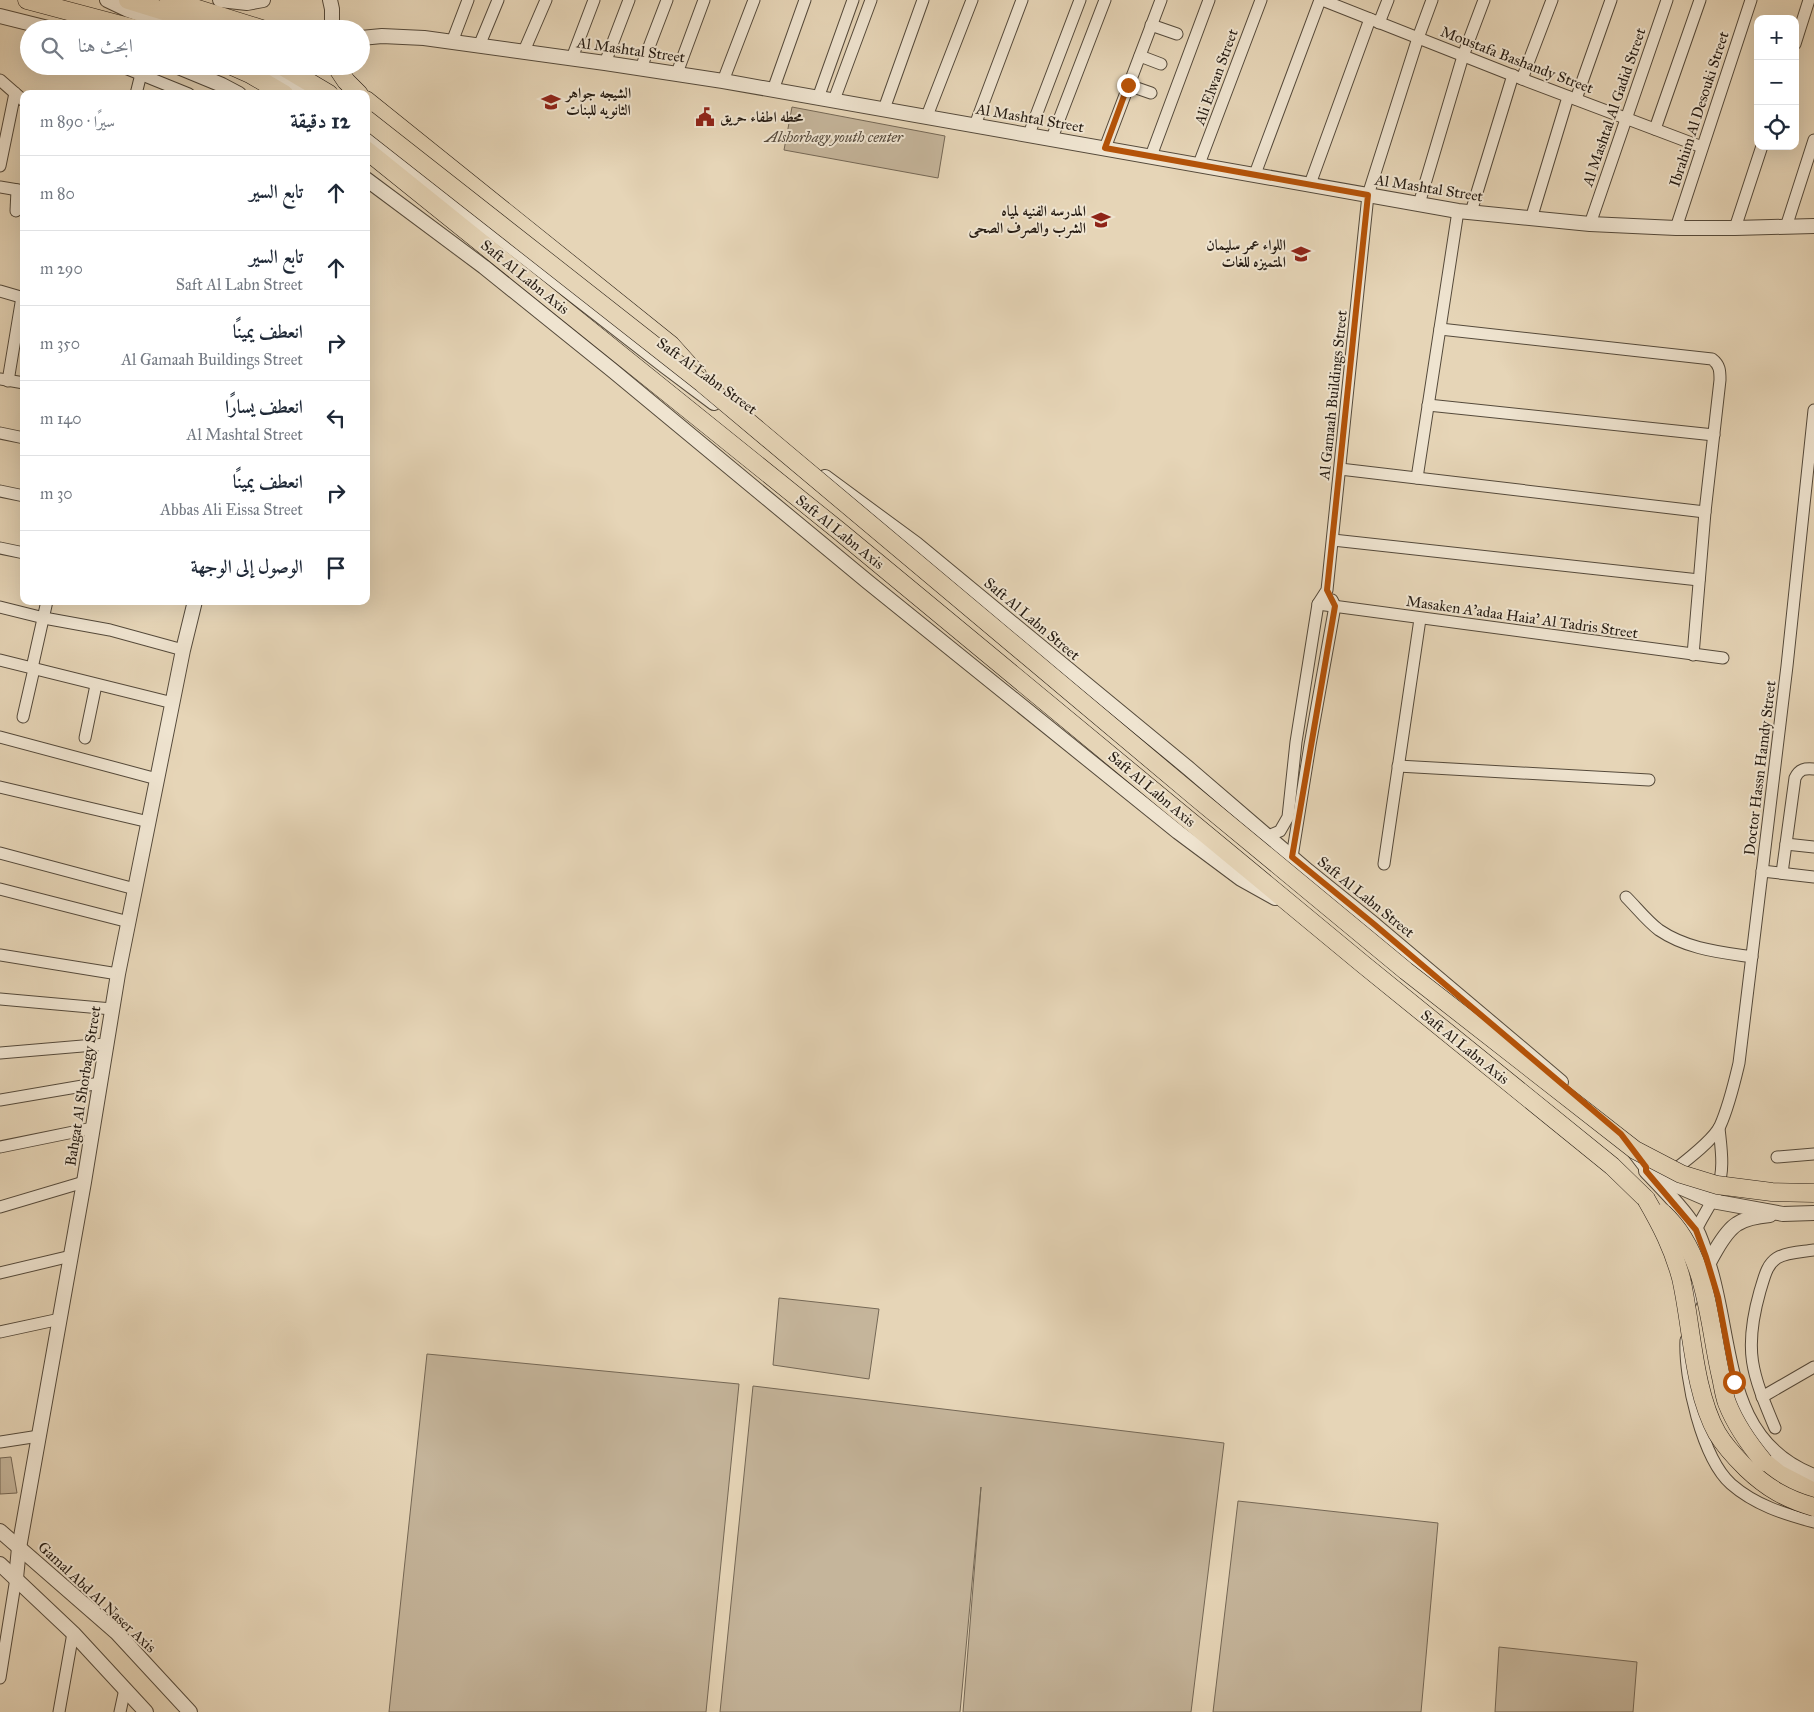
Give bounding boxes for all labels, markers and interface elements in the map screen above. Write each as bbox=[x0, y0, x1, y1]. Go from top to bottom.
map controls bbox=[1754, 15, 1799, 150]
button: + bbox=[1754, 15, 1799, 60]
search box bbox=[20, 20, 370, 75]
street label: Moustafa Bashandy Street bbox=[1438, 23, 1597, 98]
street label: Al Mashtal Al Gadid Street bbox=[1578, 25, 1650, 189]
street label: Ali Elwan Street bbox=[1190, 26, 1242, 128]
street label: Ibrahim Al Desouki Street bbox=[1665, 28, 1733, 189]
street label: Al Mashtal Street bbox=[575, 33, 687, 67]
icon: search bbox=[38, 34, 66, 62]
text: ابحث هنا bbox=[78, 34, 133, 57]
button: − bbox=[1754, 60, 1799, 105]
route end bbox=[1117, 74, 1140, 97]
place label: الشيجه جواهر الثانويه للبنات bbox=[564, 84, 631, 119]
school or university icon: الشيجه جواهر الثانويه للبنات bbox=[540, 91, 562, 113]
street label: Al Mashtal Street bbox=[974, 99, 1086, 136]
button: locate bbox=[1754, 105, 1799, 150]
public building icon: محطه اطفاء حريق bbox=[694, 106, 716, 128]
text: 12 دقيقة bbox=[290, 108, 350, 134]
place label: محطه اطفاء حريق bbox=[720, 108, 804, 126]
text: سيرًا · 890 m bbox=[40, 112, 115, 131]
park label: Alshorbagy youth center bbox=[763, 128, 904, 146]
street label: Al Mashtal Street bbox=[1373, 170, 1485, 206]
icon: ahead bbox=[322, 179, 350, 207]
text: تابع السير bbox=[249, 180, 303, 203]
text: 80 m bbox=[40, 184, 75, 203]
place label: المدرسه الفنيه لمياه الشرب والصرف الصحى bbox=[969, 202, 1086, 239]
school or university icon: المدرسه الفنيه لمياه الشرب والصرف الصحى bbox=[1090, 209, 1112, 231]
street label: Saft Al Labn Axis bbox=[477, 236, 573, 318]
place label: اللواء عمر سليمان المتميزه للغات bbox=[1206, 236, 1286, 271]
school or university icon: اللواء عمر سليمان المتميزه للغات bbox=[1290, 243, 1312, 265]
text: تابع السير bbox=[249, 245, 303, 268]
icon: ahead bbox=[322, 254, 350, 282]
text: 290 m bbox=[40, 259, 83, 278]
text: Saft Al Labn Street bbox=[176, 275, 303, 294]
street label: Al Gamaah Buildings Street bbox=[1315, 309, 1351, 482]
text: انعطف يمينًا bbox=[233, 320, 303, 343]
icon: right bbox=[322, 329, 350, 357]
text: 350 m bbox=[40, 334, 80, 353]
street label: Saft Al Labn Street bbox=[653, 334, 761, 419]
text: Al Gamaah Buildings Street bbox=[121, 350, 303, 369]
text: انعطف يسارًا bbox=[225, 395, 303, 418]
icon: left bbox=[322, 404, 350, 432]
text: 140 m bbox=[40, 409, 81, 428]
text: Al Mashtal Street bbox=[187, 425, 303, 444]
text: انعطف يمينًا bbox=[233, 470, 303, 493]
icon: right bbox=[322, 479, 350, 507]
text: 30 m bbox=[40, 484, 73, 503]
street label: Saft Al Labn Axis bbox=[792, 491, 888, 573]
text: Abbas Ali Eissa Street bbox=[160, 500, 303, 519]
icon: arrive bbox=[322, 554, 350, 582]
text: الوصول إلى الوجهة bbox=[191, 555, 303, 578]
street label: Saft Al Labn Street bbox=[981, 574, 1084, 665]
street label: Masaken A'adaa Haia' Al Tadris Street bbox=[1405, 592, 1640, 642]
street label: Doctor Hassn Hamdy Street bbox=[1740, 679, 1780, 856]
street label: Saft Al Labn Axis bbox=[1105, 747, 1199, 831]
street label: Saft Al Labn Street bbox=[1314, 852, 1419, 942]
street label: Bahgat Al Shorbagy Street bbox=[61, 1004, 105, 1167]
street label: Saft Al Labn Axis bbox=[1417, 1006, 1513, 1088]
route start bbox=[1723, 1371, 1746, 1394]
street label: Gamal Abd Al Naser Axis bbox=[34, 1538, 160, 1656]

